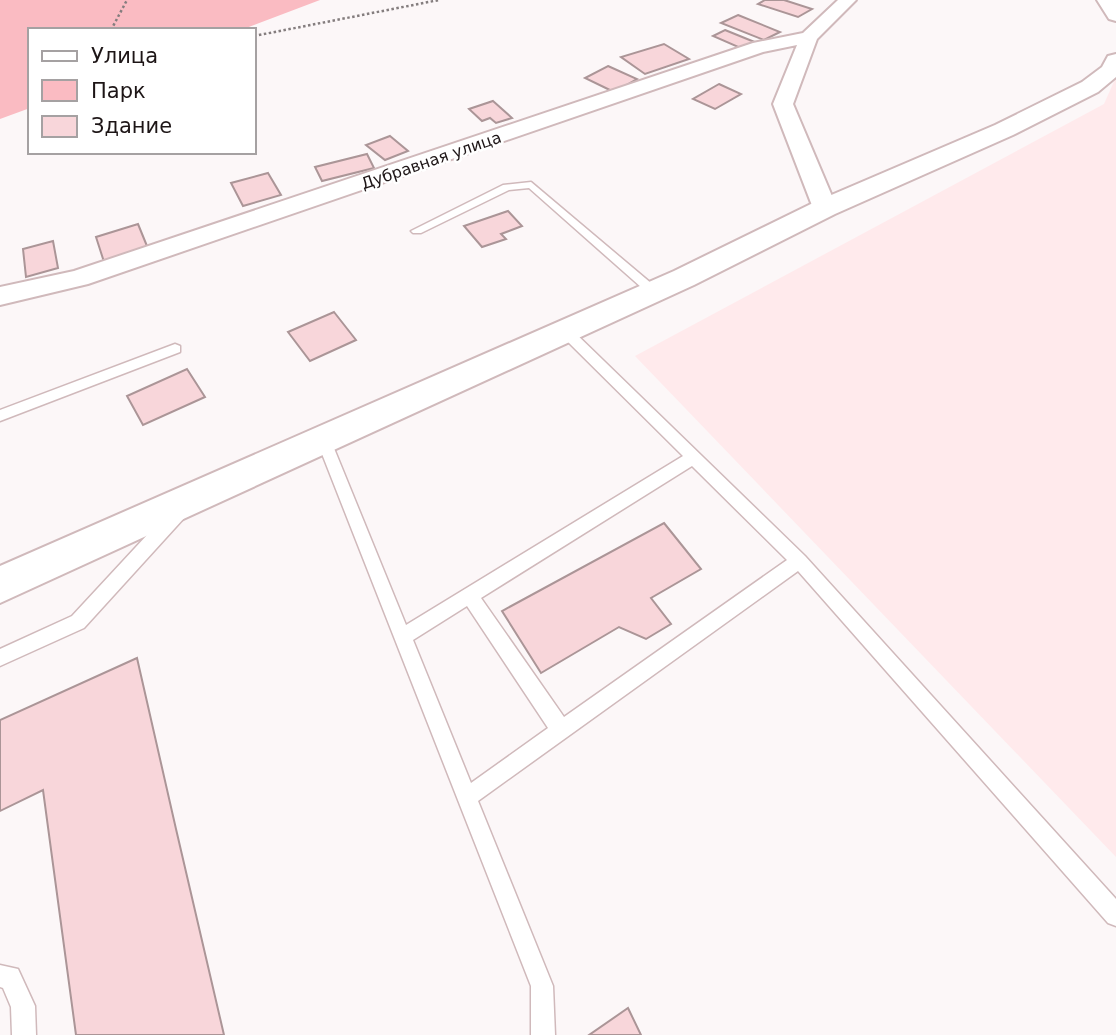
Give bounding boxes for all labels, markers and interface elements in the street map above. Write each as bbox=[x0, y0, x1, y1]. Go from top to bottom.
legend bbox=[28, 28, 256, 154]
text: Улица bbox=[91, 44, 158, 68]
text: Парк bbox=[91, 79, 146, 103]
text: Здание bbox=[91, 114, 172, 138]
street label: Дубравная улица bbox=[359, 128, 504, 193]

